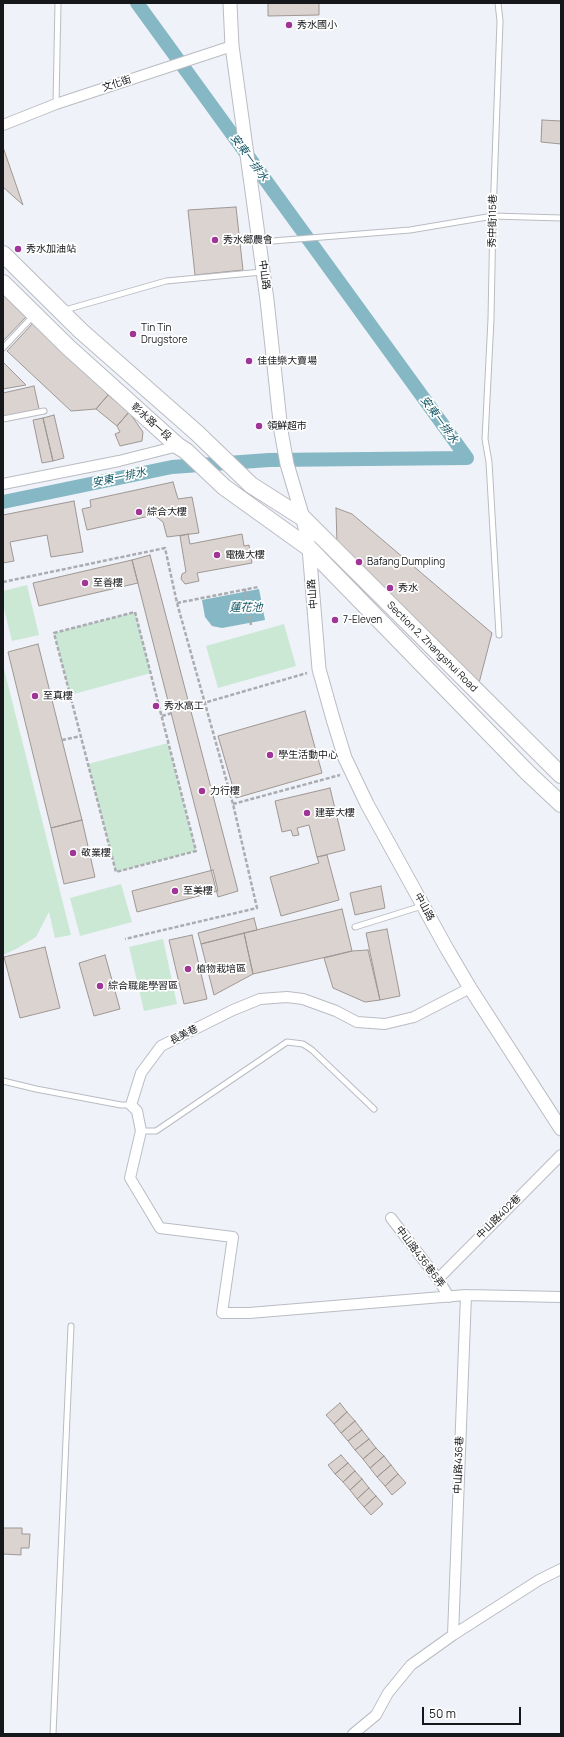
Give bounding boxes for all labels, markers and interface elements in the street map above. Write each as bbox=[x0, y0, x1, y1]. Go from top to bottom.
place label: 秀水國小 bbox=[297, 19, 337, 31]
marker: 秀水國小 bbox=[284, 20, 294, 30]
street label: 文化街 bbox=[101, 74, 133, 94]
water label: 安東一排水 bbox=[227, 132, 271, 184]
street label: 秀中街115巷 bbox=[487, 194, 499, 248]
place label: 秀水鄉農會 bbox=[223, 234, 273, 246]
marker: 秀水鄉農會 bbox=[210, 235, 220, 245]
place label: 秀水加油站 bbox=[26, 243, 76, 255]
marker: 秀水加油站 bbox=[13, 244, 23, 254]
street label: 中山路 bbox=[256, 259, 272, 291]
place label: Tin Tin Drugstore bbox=[141, 322, 187, 346]
marker: Tin Tin Drugstore bbox=[128, 329, 138, 339]
place label: 佳佳樂大賣場 bbox=[257, 355, 317, 367]
marker: 佳佳樂大賣場 bbox=[244, 356, 254, 366]
water label: 安東一排水 bbox=[417, 394, 461, 446]
street label: 彰水路一段 bbox=[128, 401, 174, 443]
place label: 領鮮超市 bbox=[267, 420, 307, 432]
marker: 領鮮超市 bbox=[254, 421, 264, 431]
water label: 安東一排水 bbox=[91, 466, 147, 490]
place label: 綜合大樓 bbox=[147, 506, 187, 518]
marker: 綜合大樓 bbox=[134, 507, 144, 517]
place label: 電機大樓 bbox=[225, 549, 265, 561]
marker: 電機大樓 bbox=[212, 550, 222, 560]
place label: Bafang Dumpling bbox=[367, 556, 445, 568]
marker: Bafang Dumpling bbox=[354, 557, 364, 567]
place label: 至善樓 bbox=[93, 577, 123, 589]
marker: 至善樓 bbox=[80, 578, 90, 588]
street label: 中山路 bbox=[306, 579, 320, 609]
place label: 秀水 bbox=[398, 582, 418, 594]
marker: 秀水 bbox=[385, 583, 395, 593]
street label: Section 2, Zhangshui Road bbox=[384, 599, 480, 695]
water label: 蓮花池 bbox=[230, 601, 262, 615]
place label: 7-Eleven bbox=[343, 614, 382, 626]
marker: 7-Eleven bbox=[330, 615, 340, 625]
place label: 至真樓 bbox=[43, 690, 73, 702]
marker: 至真樓 bbox=[30, 691, 40, 701]
place label: 秀水高工 bbox=[164, 700, 204, 712]
marker: 秀水高工 bbox=[151, 701, 161, 711]
place label: 學生活動中心 bbox=[278, 749, 338, 761]
marker: 學生活動中心 bbox=[265, 750, 275, 760]
place label: 力行樓 bbox=[210, 785, 240, 797]
marker: 力行樓 bbox=[197, 786, 207, 796]
place label: 建華大樓 bbox=[315, 807, 355, 819]
marker: 建華大樓 bbox=[302, 808, 312, 818]
place label: 敬業樓 bbox=[81, 847, 111, 859]
marker: 敬業樓 bbox=[68, 848, 78, 858]
place label: 至美樓 bbox=[183, 885, 213, 897]
marker: 至美樓 bbox=[170, 886, 180, 896]
street label: 中山路 bbox=[411, 891, 437, 923]
place label: 植物栽培區 bbox=[196, 963, 246, 975]
marker: 植物栽培區 bbox=[183, 964, 193, 974]
place label: 綜合職能學習區 bbox=[108, 980, 178, 992]
marker: 綜合職能學習區 bbox=[95, 981, 105, 991]
street label: 長美巷 bbox=[168, 1023, 200, 1047]
street label: 中山路402巷 bbox=[474, 1192, 524, 1242]
street label: 中山路436巷6弄 bbox=[393, 1224, 447, 1290]
street label: 中山路436巷 bbox=[452, 1436, 466, 1494]
scale bar bbox=[424, 1699, 523, 1725]
text: 50 m bbox=[429, 1705, 456, 1722]

